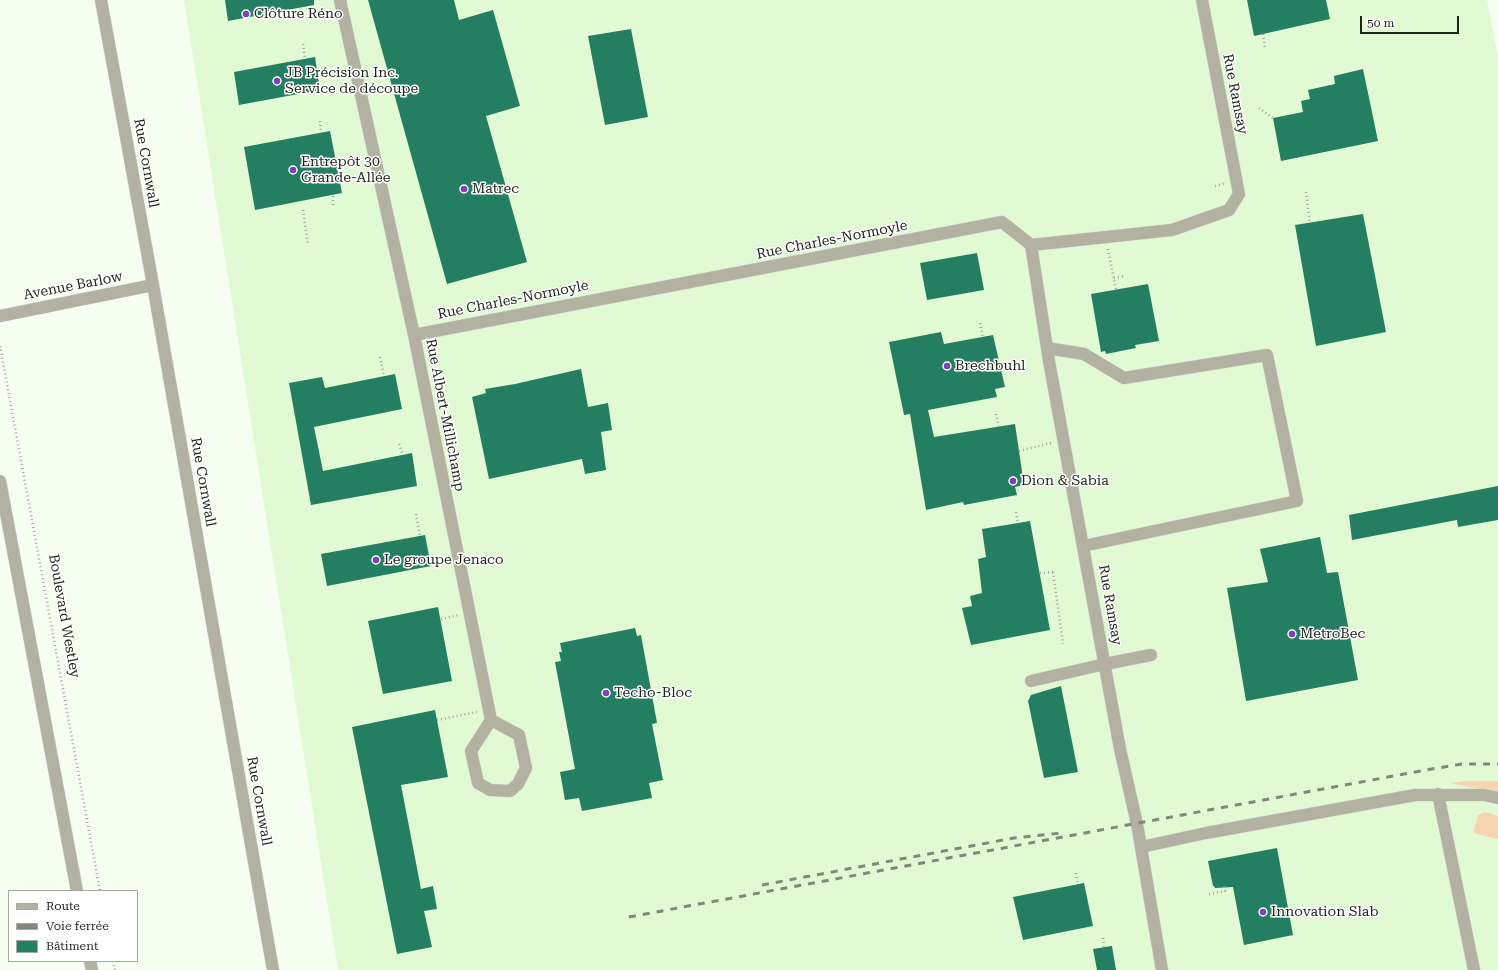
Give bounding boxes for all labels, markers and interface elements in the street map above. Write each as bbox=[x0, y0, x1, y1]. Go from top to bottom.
place label: Clôture Réno bbox=[254, 6, 343, 22]
scale bar bbox=[1362, 8, 1461, 34]
marker: Clôture Réno bbox=[241, 9, 251, 19]
text: 50 m bbox=[1367, 16, 1394, 30]
street label: Rue Ramsay bbox=[1219, 52, 1251, 136]
place label: JB Précision Inc. Service de découpe bbox=[285, 65, 418, 98]
marker: JB Précision Inc. Service de découpe bbox=[272, 76, 282, 86]
street label: Rue Cornwall bbox=[130, 117, 162, 209]
place label: Entrepôt 30 Grande-Allée bbox=[301, 154, 391, 186]
marker: Entrepôt 30 Grande-Allée bbox=[288, 165, 298, 175]
place label: Matrec bbox=[472, 181, 519, 197]
marker: Matrec bbox=[459, 184, 469, 194]
street label: Rue Charles-Normoyle bbox=[755, 217, 909, 263]
street label: Avenue Barlow bbox=[22, 268, 124, 304]
street label: Rue Charles-Normoyle bbox=[436, 277, 590, 323]
street label: Rue Albert-Millichamp bbox=[422, 337, 468, 493]
place label: Brechbuhl bbox=[955, 358, 1025, 374]
marker: Brechbuhl bbox=[942, 361, 952, 371]
street label: Rue Cornwall bbox=[187, 436, 219, 528]
place label: Dion & Sabia bbox=[1021, 473, 1109, 489]
marker: Dion & Sabia bbox=[1008, 476, 1018, 486]
place label: Le groupe Jenaco bbox=[384, 552, 504, 568]
street label: Boulevard Westley bbox=[45, 553, 83, 679]
marker: Le groupe Jenaco bbox=[371, 555, 381, 565]
street label: Rue Ramsay bbox=[1095, 563, 1125, 647]
place label: MetroBec bbox=[1300, 626, 1365, 642]
marker: MetroBec bbox=[1287, 629, 1297, 639]
place label: Techo-Bloc bbox=[614, 685, 692, 701]
marker: Techo-Bloc bbox=[601, 688, 611, 698]
street label: Rue Cornwall bbox=[243, 755, 275, 847]
legend bbox=[8, 890, 138, 962]
text: Route bbox=[46, 899, 80, 913]
place label: Innovation Slab bbox=[1271, 904, 1378, 920]
marker: Innovation Slab bbox=[1258, 907, 1268, 917]
text: Voie ferrée bbox=[46, 919, 109, 933]
text: Bâtiment bbox=[46, 939, 98, 953]

